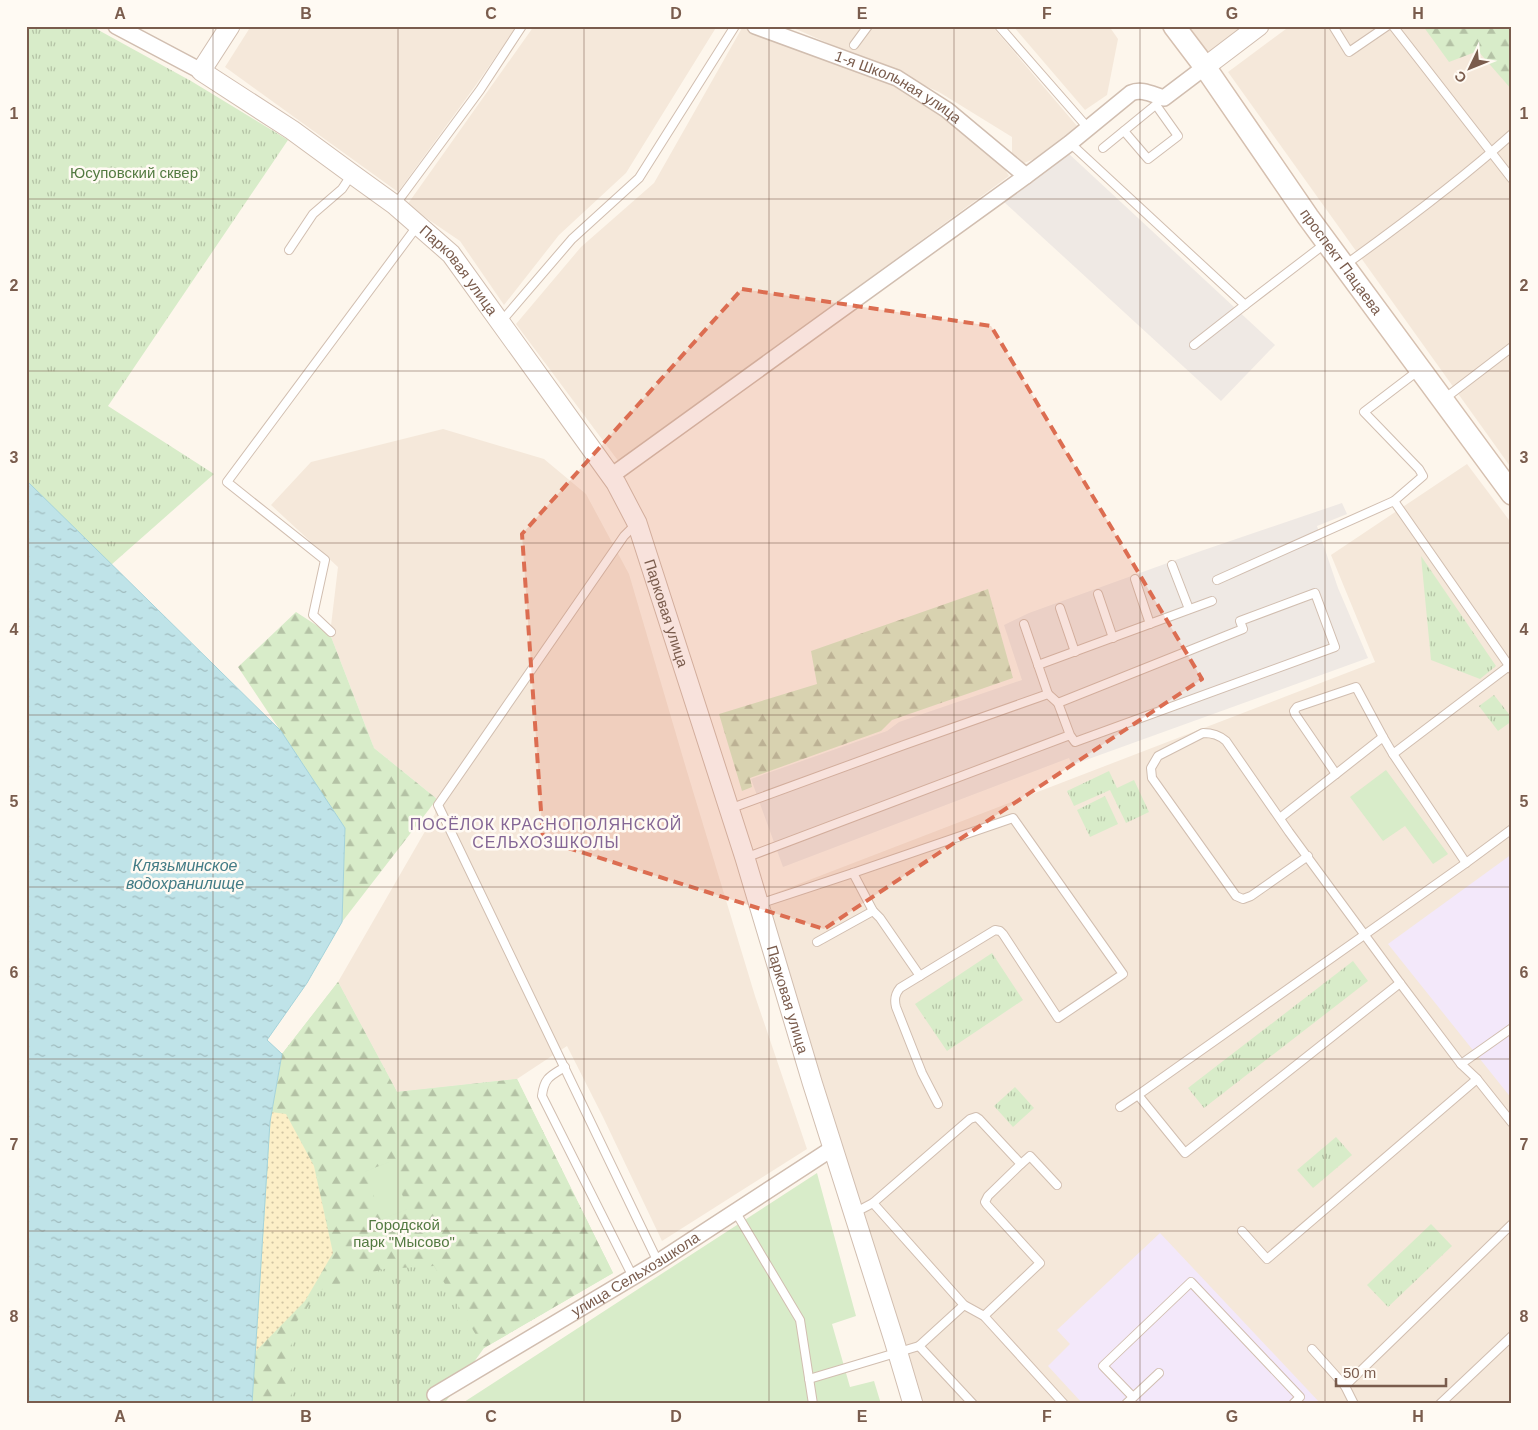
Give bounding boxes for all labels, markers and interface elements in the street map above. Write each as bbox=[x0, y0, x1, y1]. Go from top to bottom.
text: A bbox=[114, 5, 126, 22]
text: B bbox=[300, 5, 312, 22]
text: C bbox=[485, 5, 497, 22]
text: D bbox=[670, 5, 682, 22]
text: E bbox=[857, 5, 868, 22]
text: F bbox=[1042, 5, 1052, 22]
text: G bbox=[1226, 5, 1238, 22]
text: H bbox=[1412, 5, 1424, 22]
north arrow bbox=[1446, 42, 1496, 92]
street label: 1-я Школьная улица bbox=[833, 47, 965, 127]
text: С bbox=[1451, 68, 1470, 86]
text: 1 bbox=[10, 105, 19, 122]
text: 1 bbox=[1520, 105, 1529, 122]
park label: Юсуповский сквер bbox=[70, 164, 198, 181]
street label: проспект Пацаева bbox=[1297, 205, 1386, 318]
street label: Парковая улица bbox=[416, 222, 502, 319]
text: 2 bbox=[10, 277, 19, 294]
text: 2 bbox=[1520, 277, 1529, 294]
text: 3 bbox=[10, 449, 19, 466]
text: 3 bbox=[1520, 449, 1529, 466]
street label: Парковая улица bbox=[641, 557, 692, 670]
text: 4 bbox=[10, 621, 19, 638]
text: 4 bbox=[1520, 621, 1529, 638]
text: 5 bbox=[10, 793, 19, 810]
text: 5 bbox=[1520, 793, 1529, 810]
district label: ПОСЁЛОК КРАСНОПОЛЯНСКОЙ СЕЛЬХОЗШКОЛЫ bbox=[410, 815, 682, 851]
water label: Клязьминское водохранилище bbox=[126, 857, 244, 892]
street label: Парковая улица bbox=[764, 943, 812, 1056]
text: 6 bbox=[10, 964, 19, 981]
text: 6 bbox=[1520, 964, 1529, 981]
text: 7 bbox=[10, 1136, 19, 1153]
text: 7 bbox=[1520, 1136, 1529, 1153]
park label: Городской парк "Мысово" bbox=[353, 1216, 455, 1250]
street label: улица Сельхозшкола bbox=[568, 1228, 703, 1320]
text: 8 bbox=[10, 1308, 19, 1325]
text: 8 bbox=[1520, 1308, 1529, 1325]
scale bar bbox=[1336, 1355, 1446, 1387]
text: 50 m bbox=[1343, 1364, 1376, 1381]
text: A bbox=[114, 1408, 126, 1425]
text: B bbox=[300, 1408, 312, 1425]
text: C bbox=[485, 1408, 497, 1425]
text: D bbox=[670, 1408, 682, 1425]
text: E bbox=[857, 1408, 868, 1425]
text: F bbox=[1042, 1408, 1052, 1425]
text: G bbox=[1226, 1408, 1238, 1425]
text: H bbox=[1412, 1408, 1424, 1425]

